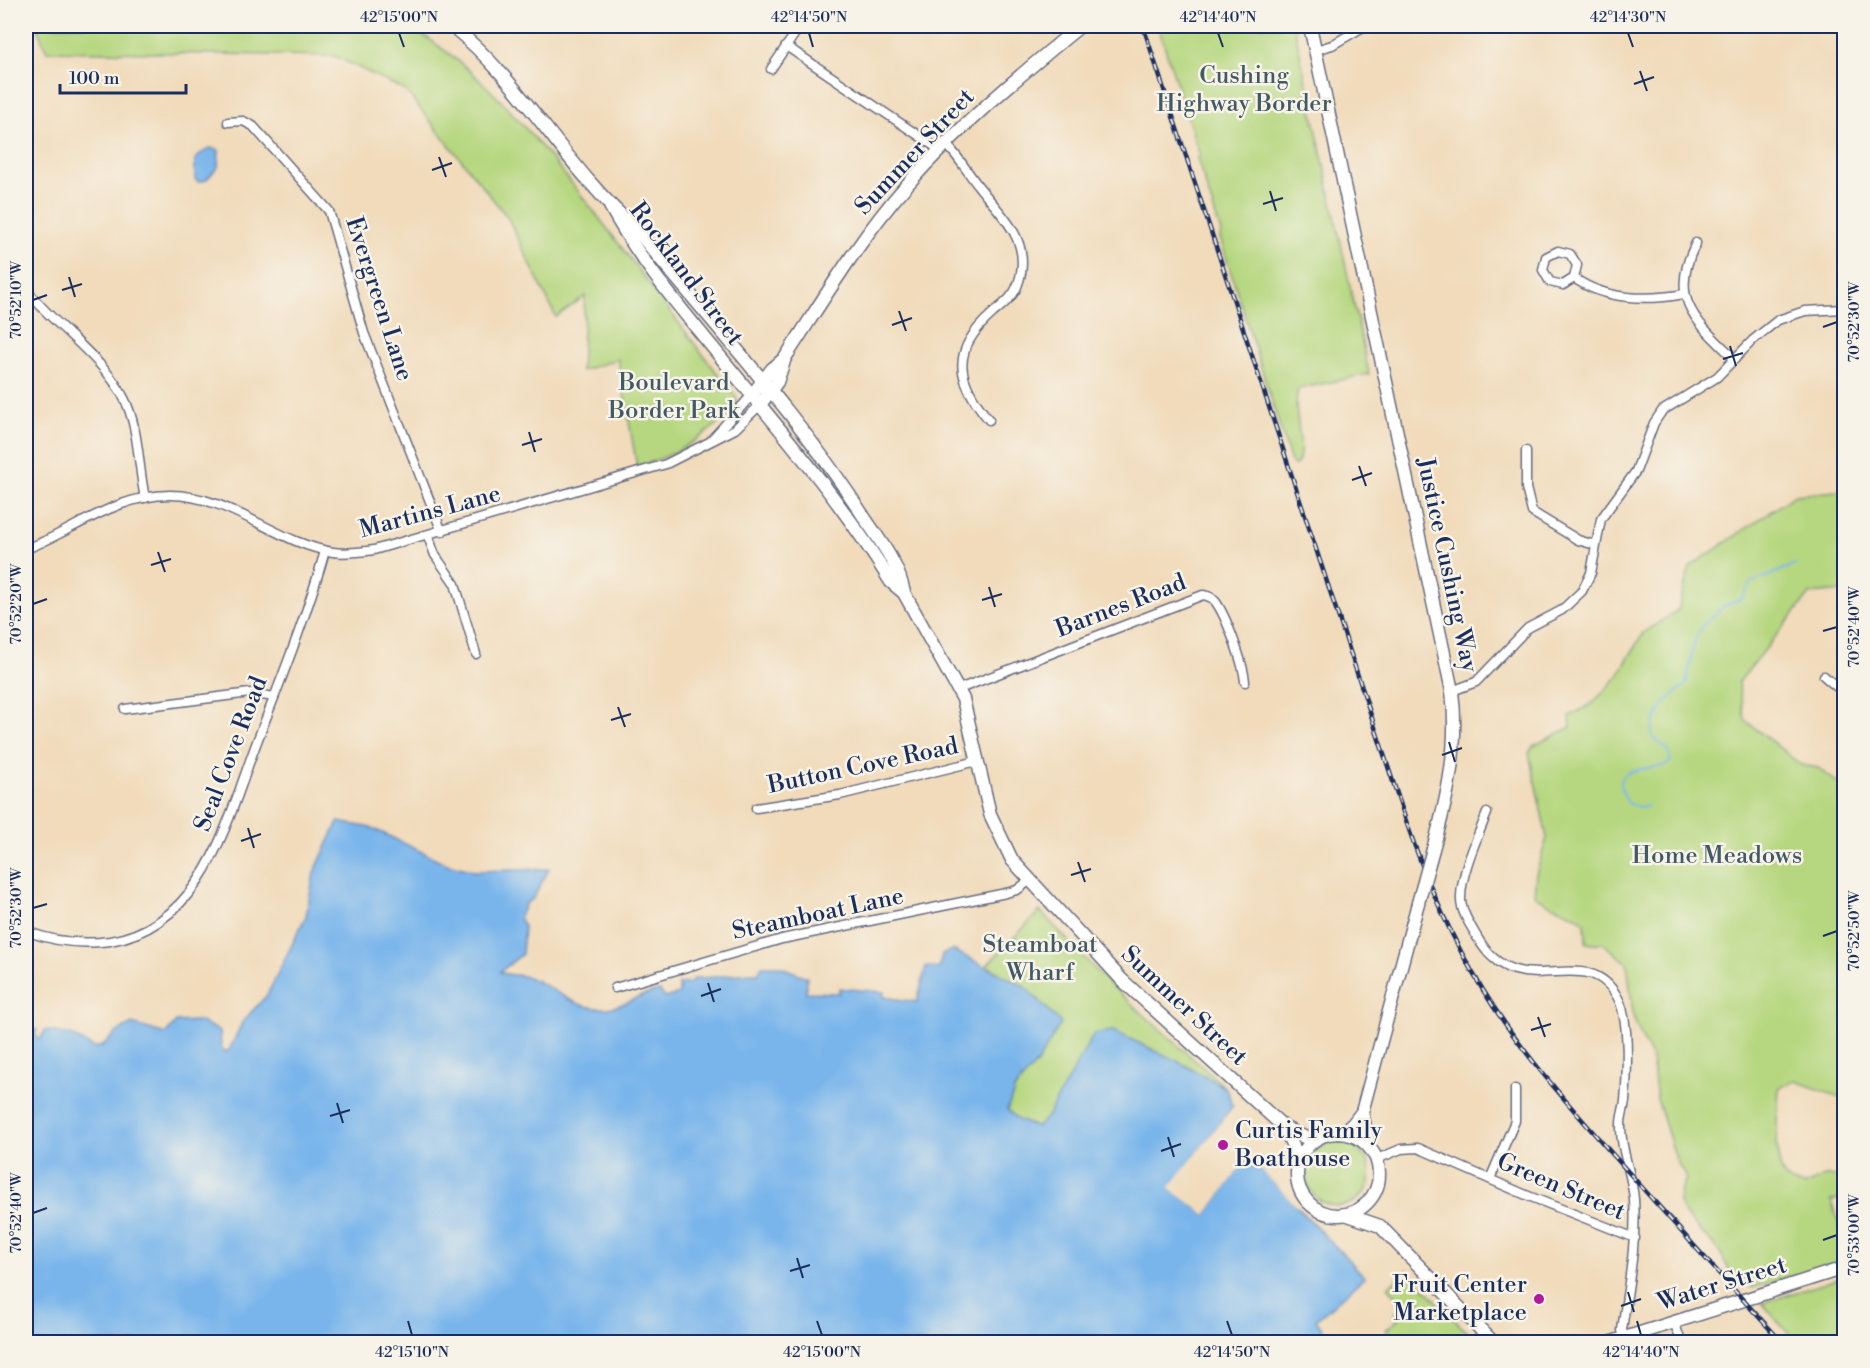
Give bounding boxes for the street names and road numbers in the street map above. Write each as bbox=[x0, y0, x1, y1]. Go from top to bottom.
street label: Summer Street bbox=[849, 82, 982, 222]
street label: Rockland Street bbox=[622, 196, 750, 352]
street label: Evergreen Lane bbox=[338, 213, 420, 385]
street label: Justice Cushing Way bbox=[1409, 454, 1484, 675]
street label: Martins Lane bbox=[356, 479, 504, 545]
street label: Barnes Road bbox=[1051, 567, 1191, 645]
street label: Seal Cove Road bbox=[188, 672, 274, 836]
street label: Button Cove Road bbox=[764, 731, 961, 801]
street label: Steamboat Lane bbox=[729, 881, 907, 947]
street label: Summer Street bbox=[1114, 940, 1254, 1073]
street label: Green Street bbox=[1492, 1147, 1630, 1228]
street label: Water Street bbox=[1653, 1250, 1791, 1318]

